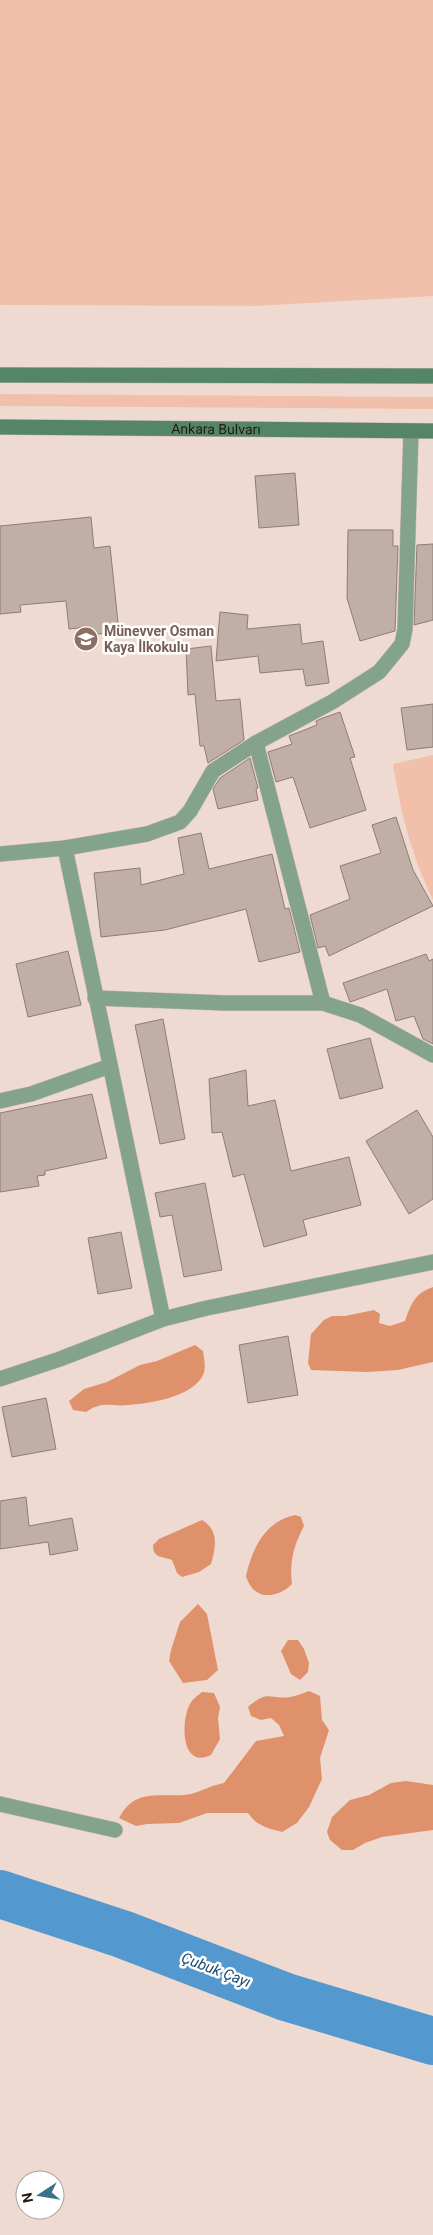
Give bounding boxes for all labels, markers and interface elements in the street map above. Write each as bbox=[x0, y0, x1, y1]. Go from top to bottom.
street label: Ankara Bulvarı bbox=[171, 421, 261, 437]
place label: Münevver Osman Kaya İlkokulu bbox=[104, 623, 214, 655]
school or university icon: Münevver Osman Kaya İlkokulu bbox=[73, 626, 99, 652]
water label: Çubuk Çayı bbox=[179, 1949, 253, 1992]
north arrow bbox=[15, 2170, 65, 2220]
text: N bbox=[18, 2191, 36, 2204]

